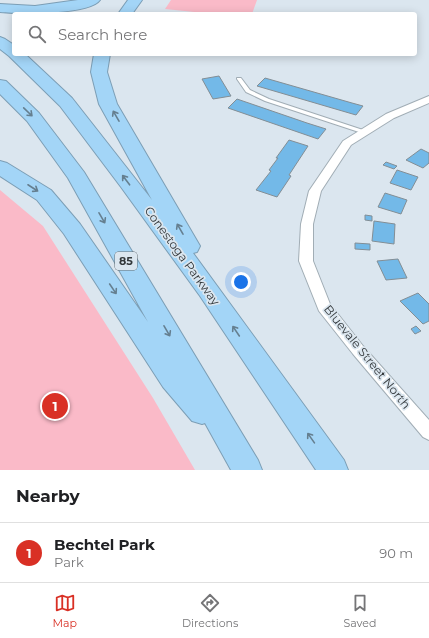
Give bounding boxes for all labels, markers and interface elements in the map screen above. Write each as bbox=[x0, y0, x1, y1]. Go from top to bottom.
search box bbox=[12, 12, 417, 56]
icon: search bbox=[26, 23, 48, 45]
text: Search here bbox=[58, 25, 147, 44]
one-way arrow bbox=[23, 107, 33, 117]
one-way arrow bbox=[111, 110, 119, 122]
one-way arrow bbox=[122, 175, 130, 186]
one-way arrow bbox=[27, 184, 39, 192]
street label: Conestoga Parkway bbox=[142, 203, 224, 308]
one-way arrow bbox=[98, 212, 106, 224]
one-way arrow bbox=[176, 223, 184, 235]
road number: 85 bbox=[115, 252, 137, 270]
your location bbox=[231, 272, 251, 292]
one-way arrow bbox=[109, 283, 117, 294]
street label: Bluevale Street North bbox=[321, 302, 414, 412]
one-way arrow bbox=[163, 325, 171, 337]
one-way arrow bbox=[232, 326, 241, 337]
pin: 1 bbox=[42, 391, 68, 421]
one-way arrow bbox=[307, 433, 315, 444]
text: Nearby bbox=[16, 486, 80, 506]
text: Bechtel Park bbox=[54, 535, 155, 554]
text: 1 bbox=[26, 545, 32, 561]
text: 90 m bbox=[379, 545, 413, 561]
text: Park bbox=[54, 554, 84, 570]
tab: Map bbox=[53, 592, 77, 630]
tab: Directions bbox=[182, 592, 238, 630]
tab: Saved bbox=[343, 592, 376, 630]

